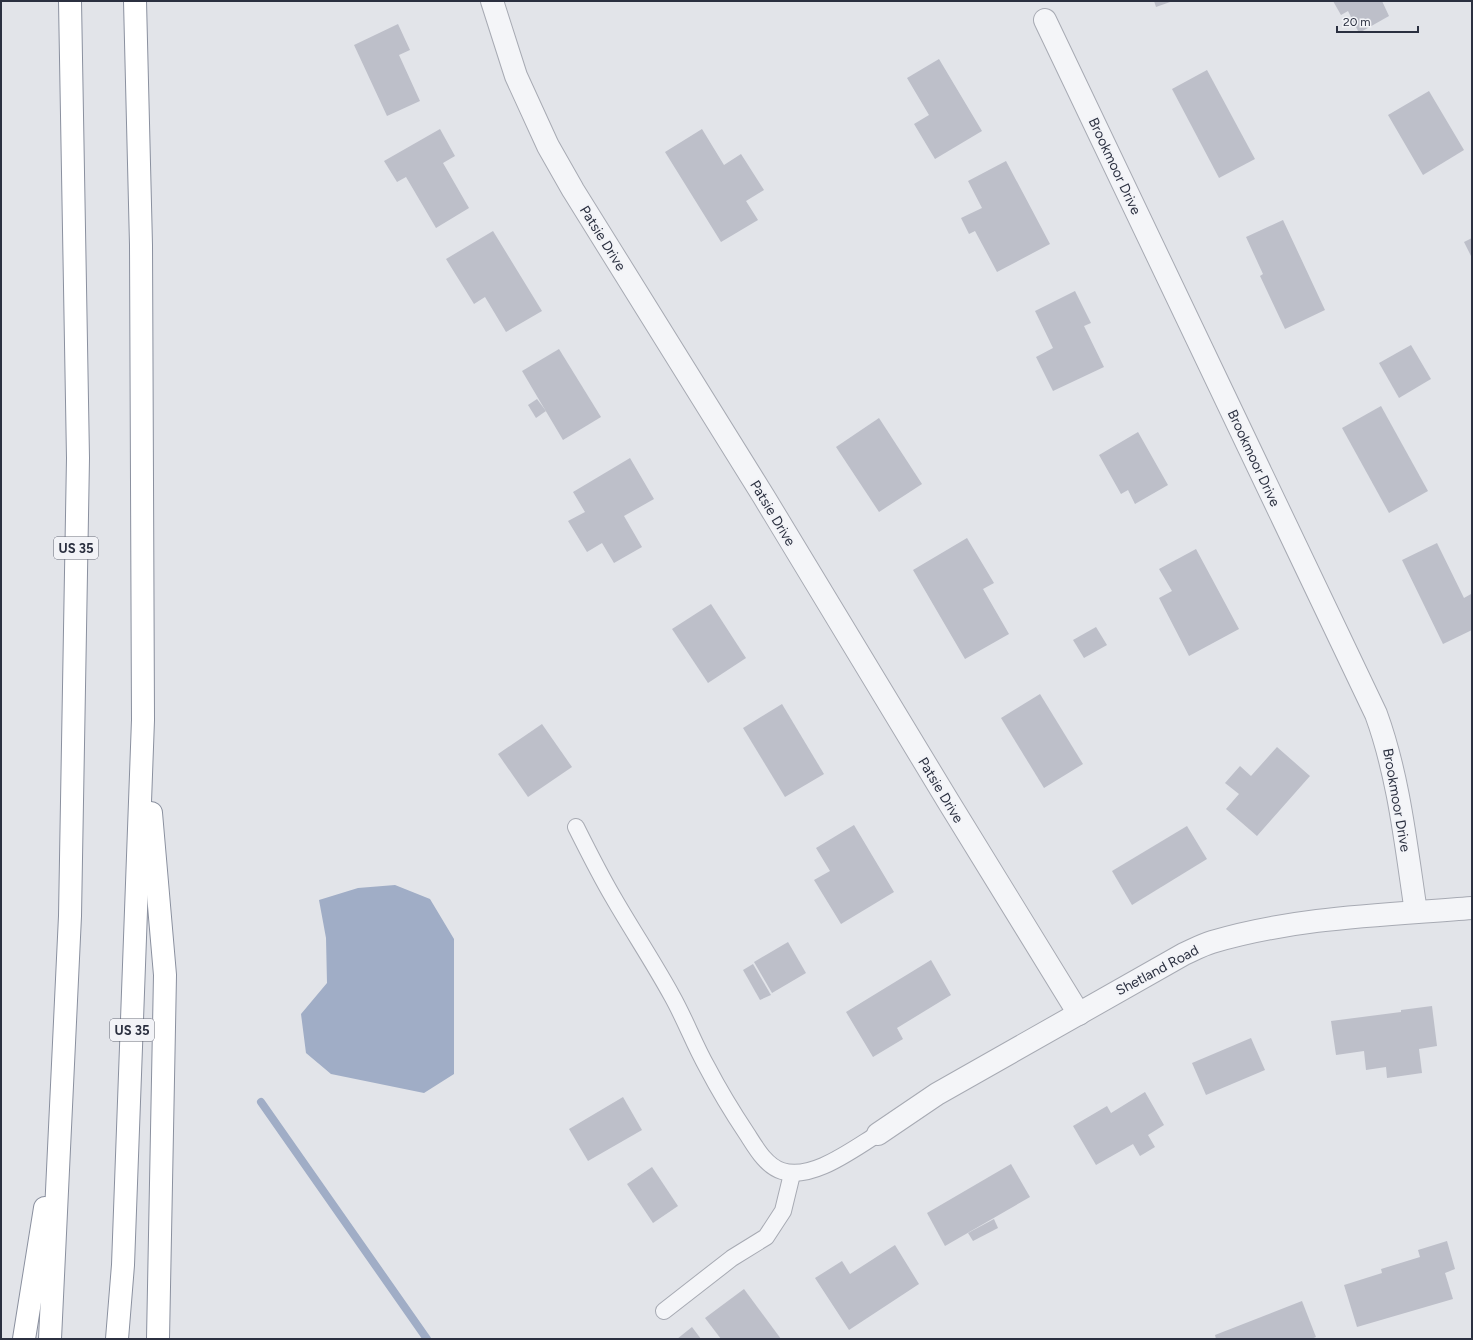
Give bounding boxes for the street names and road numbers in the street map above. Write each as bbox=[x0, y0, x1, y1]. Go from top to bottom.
street label: Brookmoor Drive bbox=[1085, 115, 1145, 218]
street label: Patsie Drive bbox=[576, 203, 629, 274]
street label: Brookmoor Drive bbox=[1224, 407, 1284, 510]
street label: Patsie Drive bbox=[746, 477, 799, 549]
road number: US 35 bbox=[54, 537, 98, 559]
street label: Brookmoor Drive bbox=[1379, 747, 1414, 854]
street label: Patsie Drive bbox=[914, 754, 967, 826]
street label: Shetland Road bbox=[1113, 942, 1202, 999]
road number: US 35 bbox=[110, 1019, 154, 1041]

